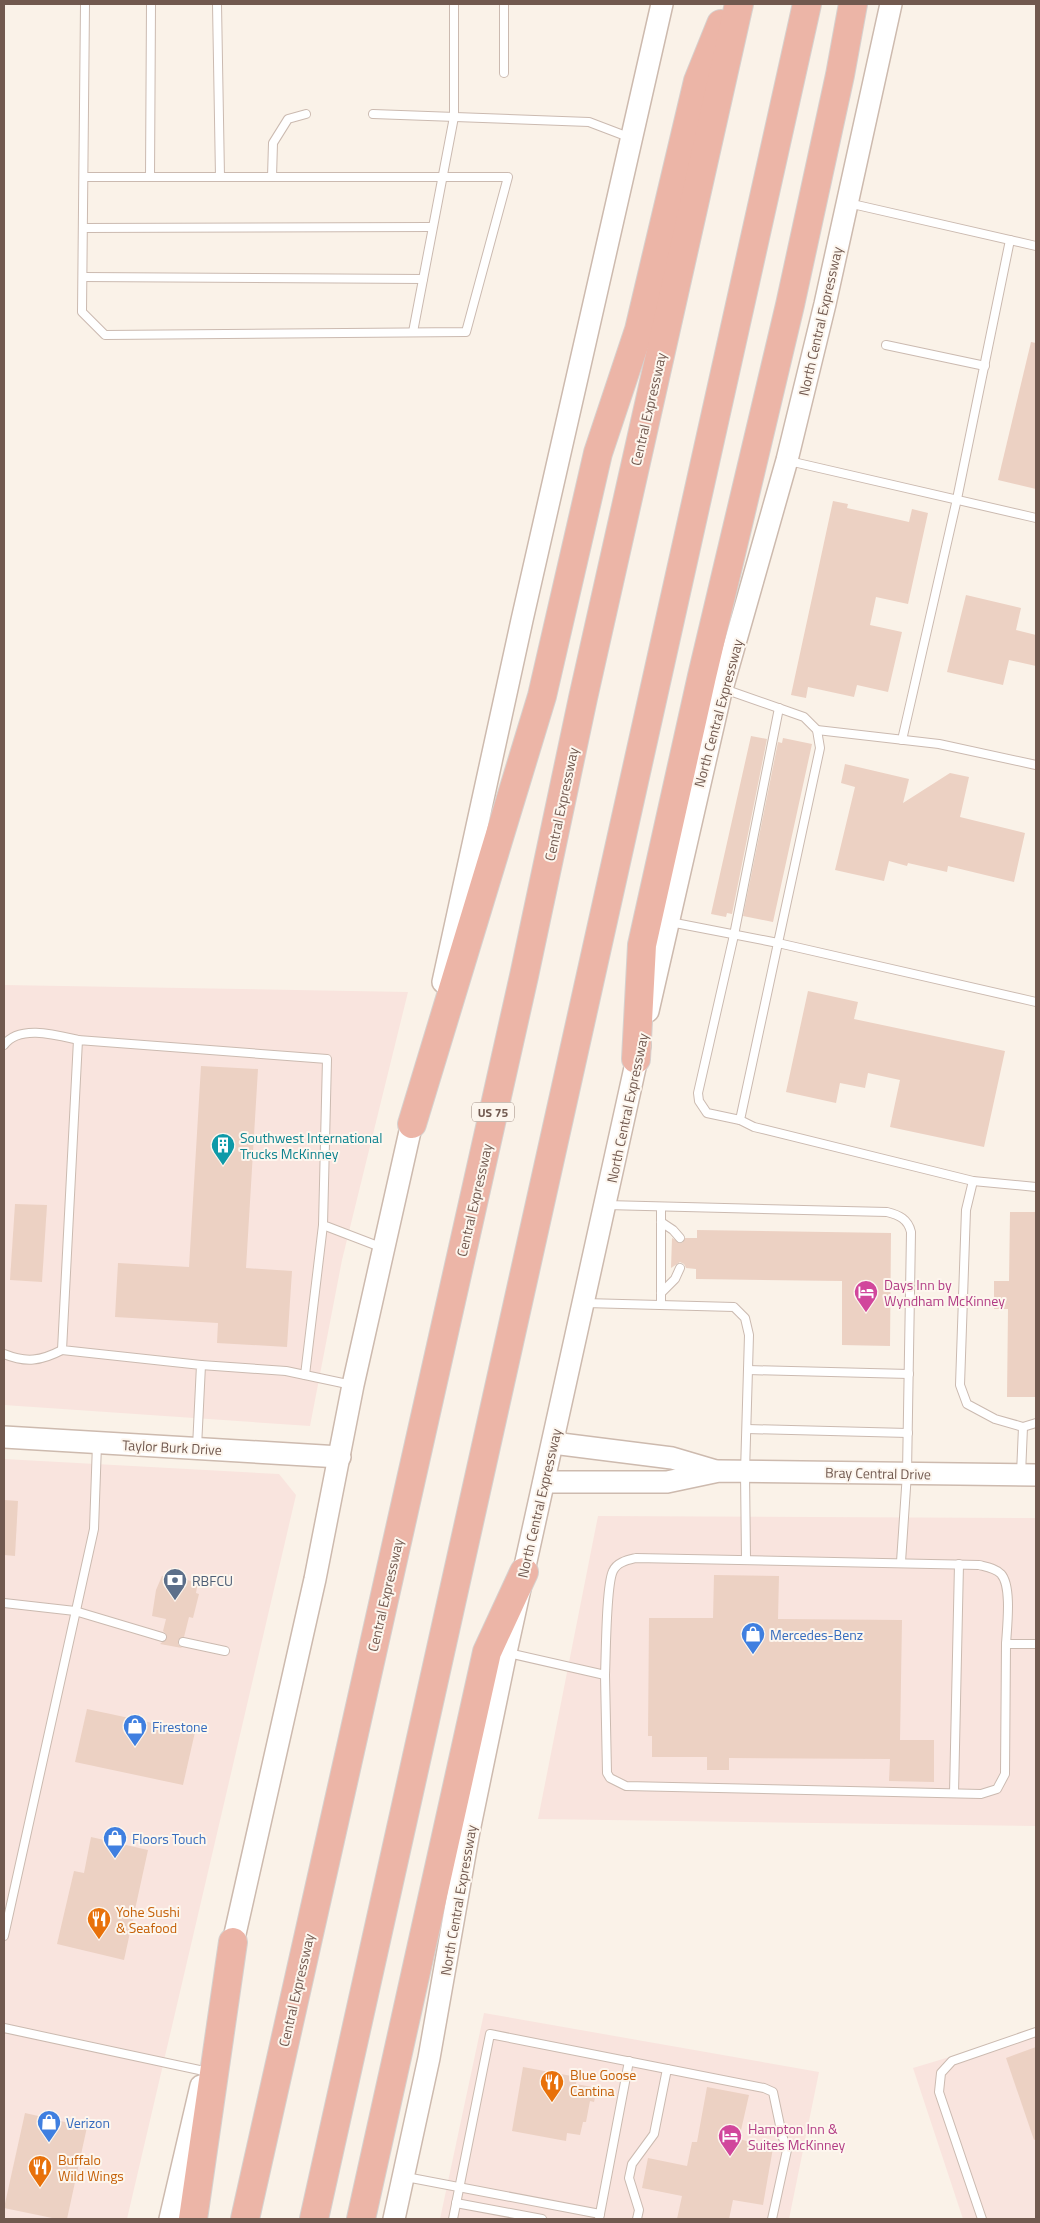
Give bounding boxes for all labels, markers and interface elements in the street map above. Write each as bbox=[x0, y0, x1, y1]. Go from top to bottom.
street label: North Central Expressway bbox=[793, 244, 847, 398]
street label: Central Expressway bbox=[625, 350, 671, 468]
street label: North Central Expressway bbox=[688, 636, 748, 789]
street label: Central Expressway bbox=[539, 745, 583, 863]
street label: North Central Expressway bbox=[601, 1031, 653, 1185]
road number: US 75 bbox=[472, 1102, 514, 1122]
place label: Southwest International Trucks McKinney bbox=[240, 1127, 382, 1164]
building icon: Southwest International Trucks McKinney bbox=[210, 1132, 236, 1166]
street label: Central Expressway bbox=[451, 1141, 497, 1259]
place label: Days Inn by Wyndham McKinney bbox=[884, 1274, 1005, 1311]
hotel icon: Days Inn by Wyndham McKinney bbox=[853, 1279, 879, 1313]
street label: North Central Expressway bbox=[512, 1426, 566, 1580]
street label: Taylor Burk Drive bbox=[122, 1434, 222, 1460]
street label: Bray Central Drive bbox=[825, 1462, 931, 1484]
street label: Central Expressway bbox=[362, 1536, 408, 1654]
bank icon: RBFCU bbox=[162, 1567, 188, 1601]
place label: RBFCU bbox=[192, 1570, 233, 1591]
shop icon: Mercedes-Benz bbox=[740, 1621, 766, 1655]
place label: Mercedes-Benz bbox=[770, 1624, 863, 1645]
shop icon: Firestone bbox=[122, 1713, 148, 1747]
place label: Firestone bbox=[152, 1716, 208, 1737]
street label: North Central Expressway bbox=[434, 1823, 482, 1977]
shop icon: Floors Touch bbox=[102, 1825, 128, 1859]
place label: Floors Touch bbox=[132, 1828, 206, 1849]
place label: Yohe Sushi & Seafood bbox=[116, 1901, 180, 1938]
restaurant icon: Yohe Sushi & Seafood bbox=[86, 1906, 112, 1940]
street label: Central Expressway bbox=[273, 1931, 319, 2049]
place label: Blue Goose Cantina bbox=[570, 2064, 636, 2101]
restaurant icon: Blue Goose Cantina bbox=[539, 2069, 565, 2103]
shop icon: Verizon bbox=[36, 2109, 62, 2143]
place label: Verizon bbox=[66, 2112, 110, 2133]
place label: Hampton Inn & Suites McKinney bbox=[748, 2118, 845, 2155]
hotel icon: Hampton Inn & Suites McKinney bbox=[717, 2123, 743, 2157]
place label: Buffalo Wild Wings bbox=[58, 2149, 124, 2186]
restaurant icon: Buffalo Wild Wings bbox=[27, 2154, 53, 2188]

